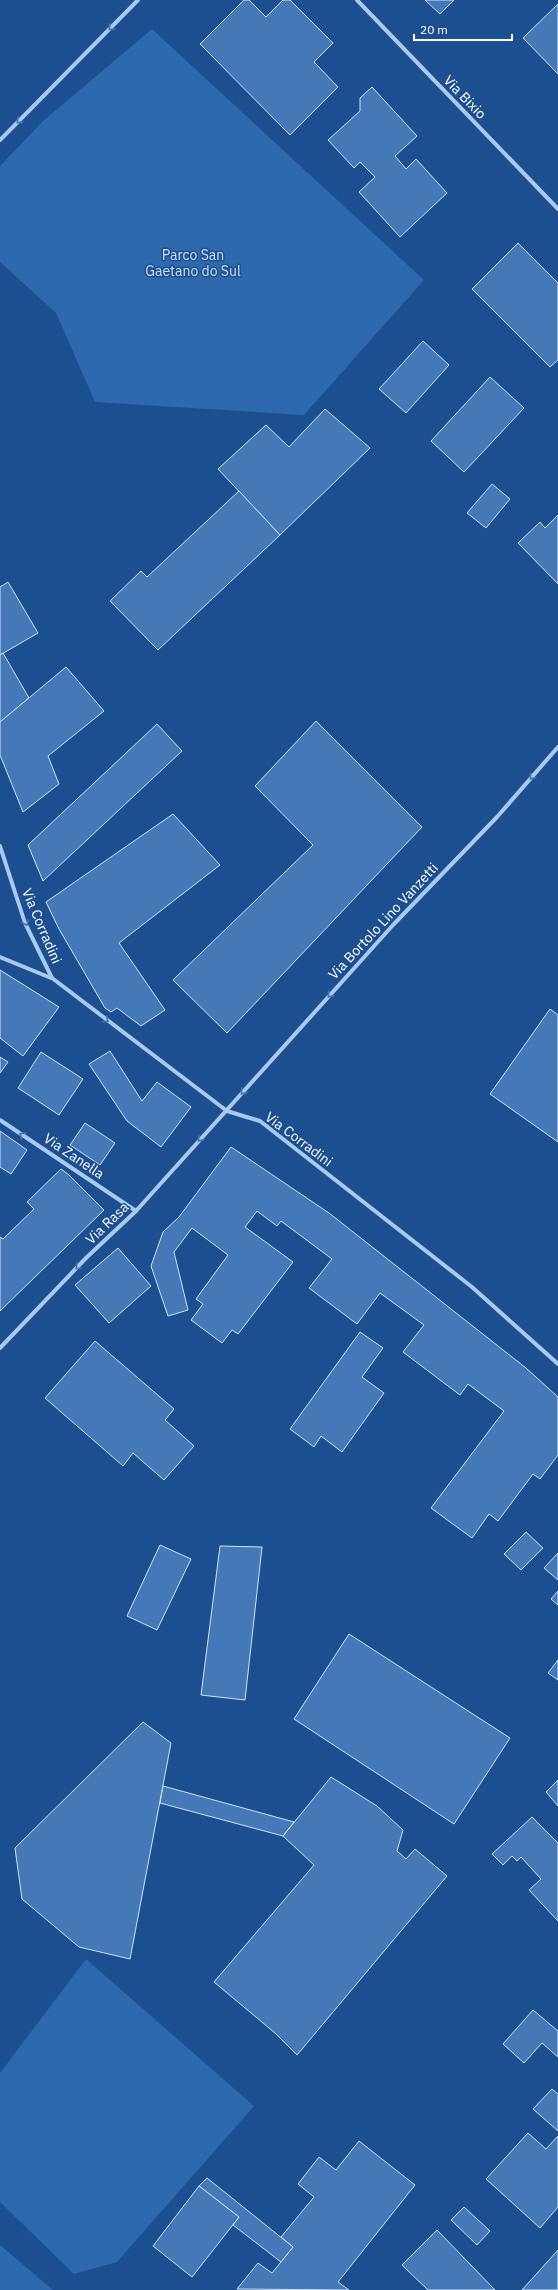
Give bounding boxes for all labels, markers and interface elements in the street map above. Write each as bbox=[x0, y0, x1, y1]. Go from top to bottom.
scale bar bbox=[414, 16, 512, 42]
text: 20 m bbox=[420, 22, 448, 37]
one-way arrow bbox=[108, 23, 116, 31]
street label: Via Bixio bbox=[440, 71, 490, 123]
one-way arrow bbox=[16, 116, 24, 123]
park label: Parco San Gaetano do Sul bbox=[145, 246, 241, 280]
one-way arrow bbox=[530, 772, 537, 779]
street label: Via Bortolo Lino Vanzetti bbox=[324, 859, 442, 983]
street label: Via Corradini bbox=[18, 886, 66, 966]
one-way arrow bbox=[21, 919, 29, 926]
one-way arrow bbox=[327, 990, 334, 998]
one-way arrow bbox=[102, 1015, 109, 1022]
one-way arrow bbox=[240, 1087, 248, 1095]
street label: Via Corradini bbox=[262, 1108, 336, 1170]
street label: Via Zanella bbox=[40, 1129, 108, 1183]
one-way arrow bbox=[19, 1132, 26, 1140]
one-way arrow bbox=[198, 1135, 205, 1142]
street label: Via Rasa bbox=[82, 1198, 133, 1248]
one-way arrow bbox=[75, 1262, 82, 1270]

